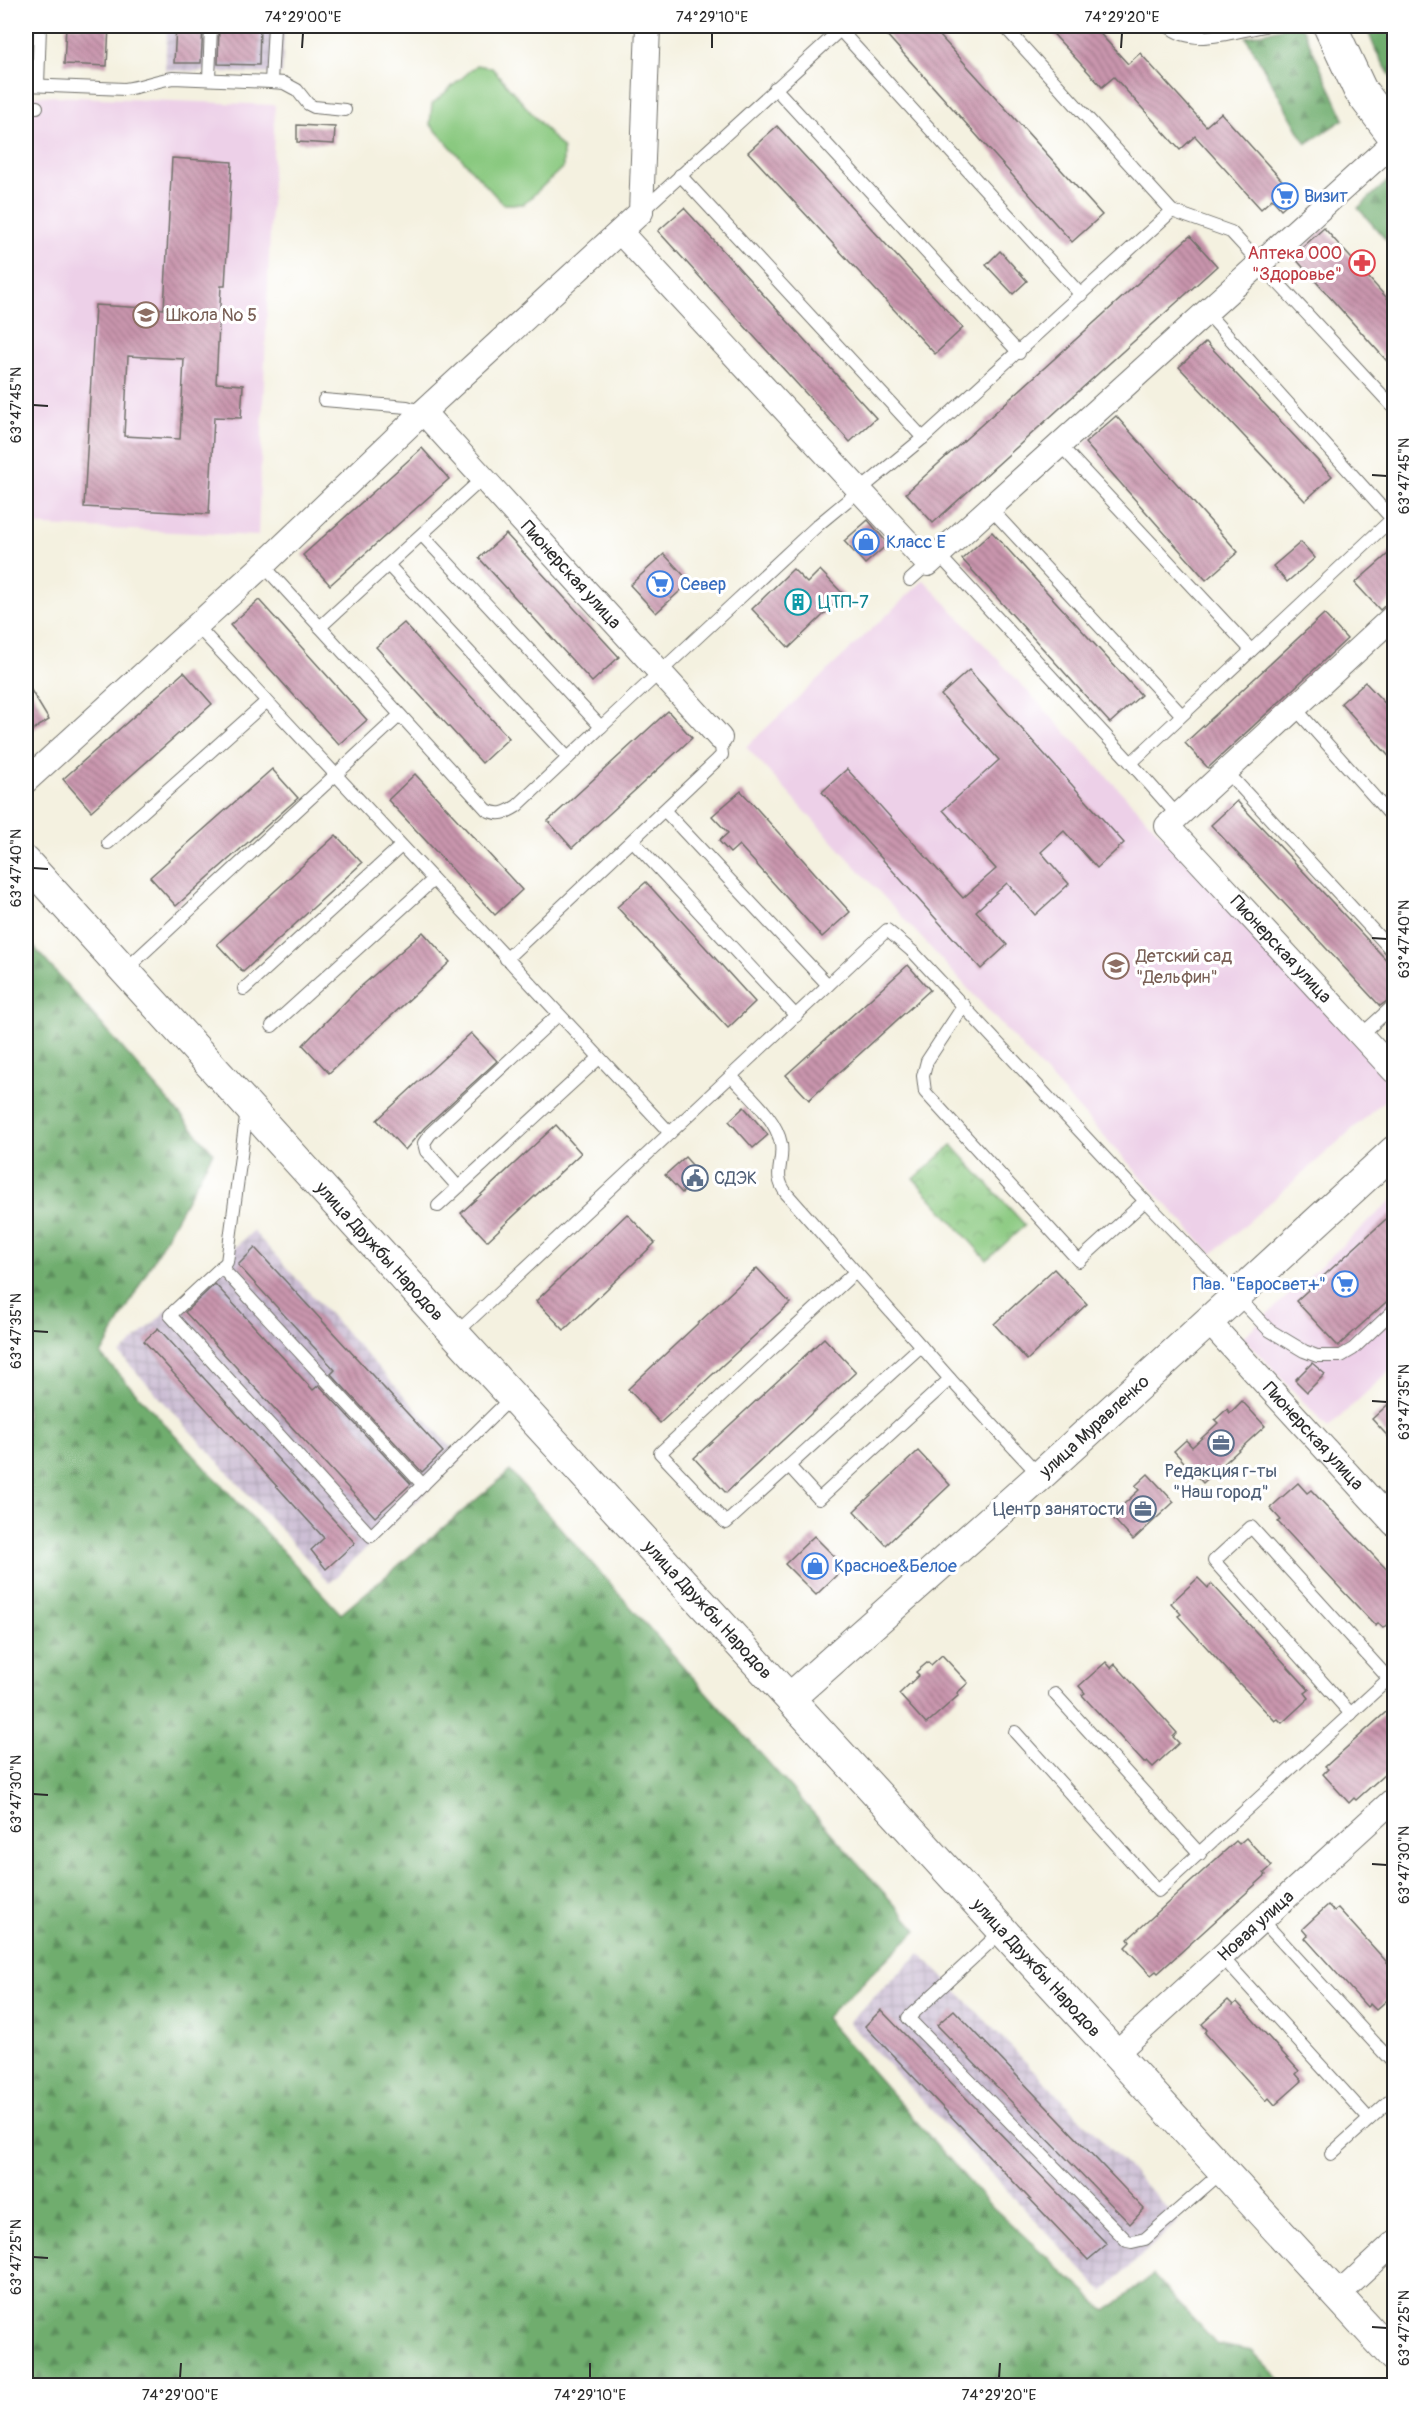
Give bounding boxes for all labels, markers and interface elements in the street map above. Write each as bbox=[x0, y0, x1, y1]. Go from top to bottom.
text: 74°29'00"E bbox=[265, 8, 342, 27]
text: 74°29'10"E bbox=[676, 8, 748, 27]
text: 74°29'20"E bbox=[1085, 8, 1160, 27]
supermarket icon: Визит bbox=[1270, 181, 1300, 211]
place label: Визит bbox=[1304, 185, 1348, 208]
place label: Аптека ООО "Здоровье" bbox=[1247, 242, 1342, 286]
pharmacy icon: Аптека ООО "Здоровье" bbox=[1347, 248, 1377, 278]
school or university icon: Школа № 5 bbox=[131, 300, 161, 330]
place label: Школа № 5 bbox=[166, 304, 257, 327]
text: 63°47'45"N bbox=[7, 367, 26, 443]
text: 63°47'45"N bbox=[1395, 438, 1414, 514]
street label: Пионерская улица bbox=[516, 516, 626, 634]
shop icon: Класс Е bbox=[851, 527, 881, 557]
place label: Класс Е bbox=[886, 531, 946, 554]
supermarket icon: Север bbox=[645, 569, 675, 599]
place label: Север bbox=[680, 573, 726, 596]
building icon: ЦТП-7 bbox=[783, 587, 813, 617]
place label: ЦТП-7 bbox=[818, 591, 869, 614]
text: 63°47'40"N bbox=[7, 829, 26, 907]
street label: Пионерская улица bbox=[1225, 890, 1337, 1008]
text: 63°47'40"N bbox=[1395, 900, 1414, 978]
place label: Детский сад "Дельфин" bbox=[1135, 945, 1232, 989]
school or university icon: Детский сад "Дельфин" bbox=[1101, 951, 1131, 981]
public building icon: СДЭК bbox=[680, 1163, 710, 1193]
place label: СДЭК bbox=[714, 1167, 757, 1190]
street label: улица Дружбы Народов bbox=[310, 1176, 449, 1326]
supermarket icon: Пав. "Евросвет+" bbox=[1330, 1269, 1360, 1299]
place label: Пав. "Евросвет+" bbox=[1193, 1273, 1326, 1296]
text: 63°47'35"N bbox=[7, 1293, 26, 1369]
text: 63°47'35"N bbox=[1395, 1364, 1414, 1440]
street label: улица Муравленко bbox=[1034, 1370, 1154, 1483]
street label: Пионерская улица bbox=[1258, 1377, 1369, 1495]
office icon: Редакция г-ты "Наш город" bbox=[1206, 1428, 1236, 1458]
place label: Редакция г-ты "Наш город" bbox=[1165, 1460, 1277, 1504]
office icon: Центр занятости bbox=[1128, 1494, 1158, 1524]
place label: Центр занятости bbox=[993, 1498, 1124, 1521]
street label: улица Дружбы Народов bbox=[638, 1535, 777, 1684]
shop icon: Красное&Белое bbox=[800, 1551, 830, 1581]
place label: Красное&Белое bbox=[834, 1555, 957, 1578]
text: 63°47'30"N bbox=[7, 1755, 26, 1833]
text: 63°47'30"N bbox=[1395, 1826, 1414, 1904]
street label: Новая улица bbox=[1213, 1885, 1299, 1966]
street label: улица Дружбы Народов bbox=[967, 1893, 1106, 2042]
text: 63°47'25"N bbox=[7, 2219, 26, 2295]
text: 63°47'25"N bbox=[1395, 2290, 1414, 2366]
text: 74°29'00"E bbox=[142, 2386, 219, 2405]
text: 74°29'10"E bbox=[554, 2386, 626, 2405]
text: 74°29'20"E bbox=[962, 2386, 1037, 2405]

